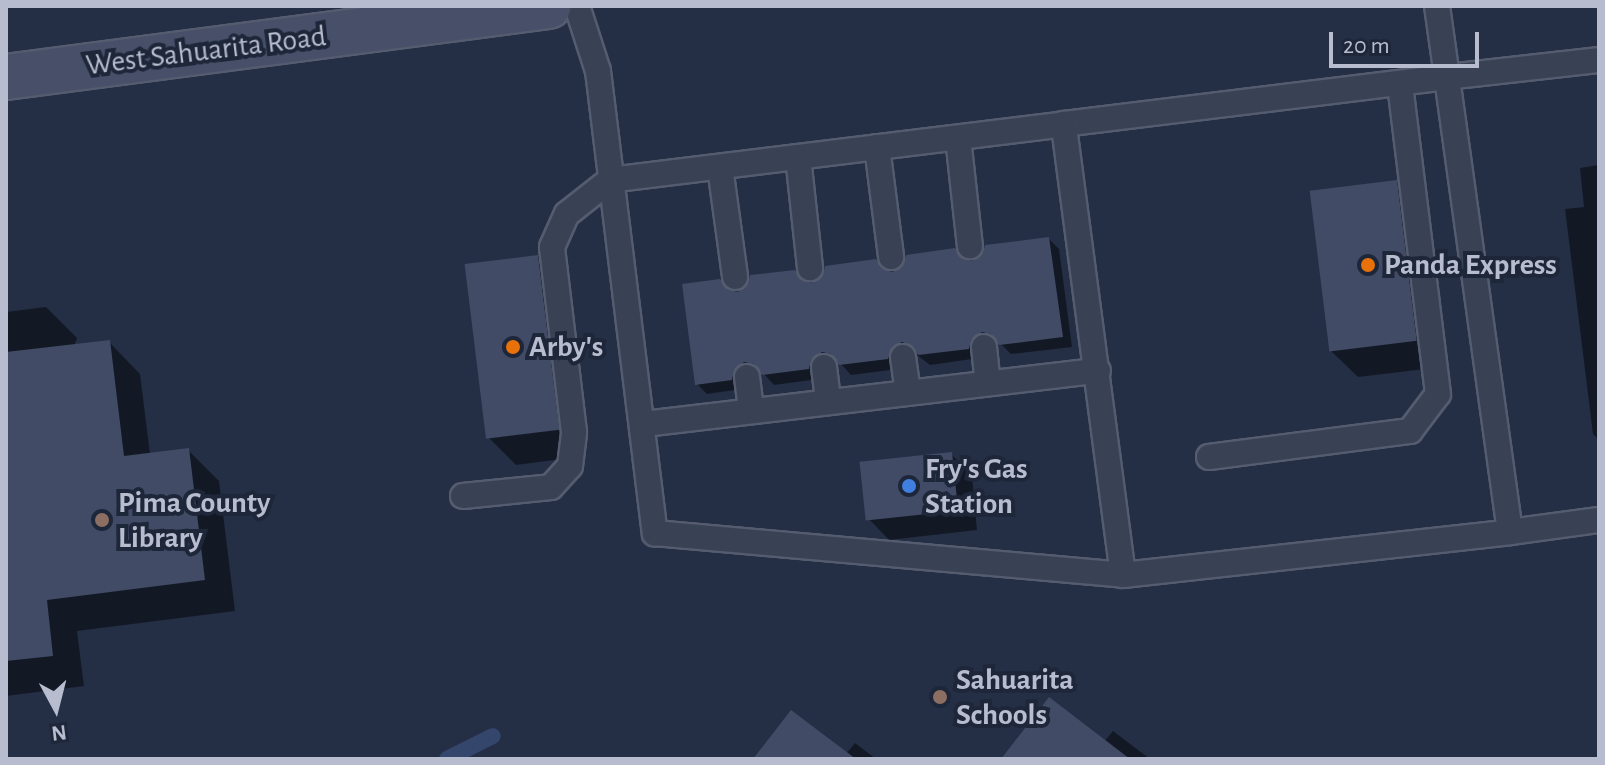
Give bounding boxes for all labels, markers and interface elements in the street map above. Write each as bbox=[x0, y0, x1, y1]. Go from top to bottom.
scale bar bbox=[1333, 16, 1483, 66]
street label: West Sahuarita Road bbox=[84, 18, 328, 84]
text: 20 m bbox=[1343, 34, 1390, 58]
place label: Panda Express bbox=[1384, 247, 1557, 283]
marker: Panda Express bbox=[1359, 256, 1377, 274]
place label: Arby's bbox=[529, 329, 603, 365]
marker: Arby's bbox=[504, 338, 522, 356]
place label: Fry's Gas Station bbox=[925, 451, 1028, 522]
marker: Fry's Gas Station bbox=[900, 477, 918, 495]
place label: Pima County Library bbox=[118, 485, 270, 556]
marker: Pima County Library bbox=[93, 511, 111, 529]
place label: Sahuarita Schools bbox=[956, 662, 1074, 732]
north arrow bbox=[16, 669, 96, 749]
marker: Sahuarita Schools bbox=[931, 688, 949, 706]
text: N bbox=[50, 721, 68, 745]

